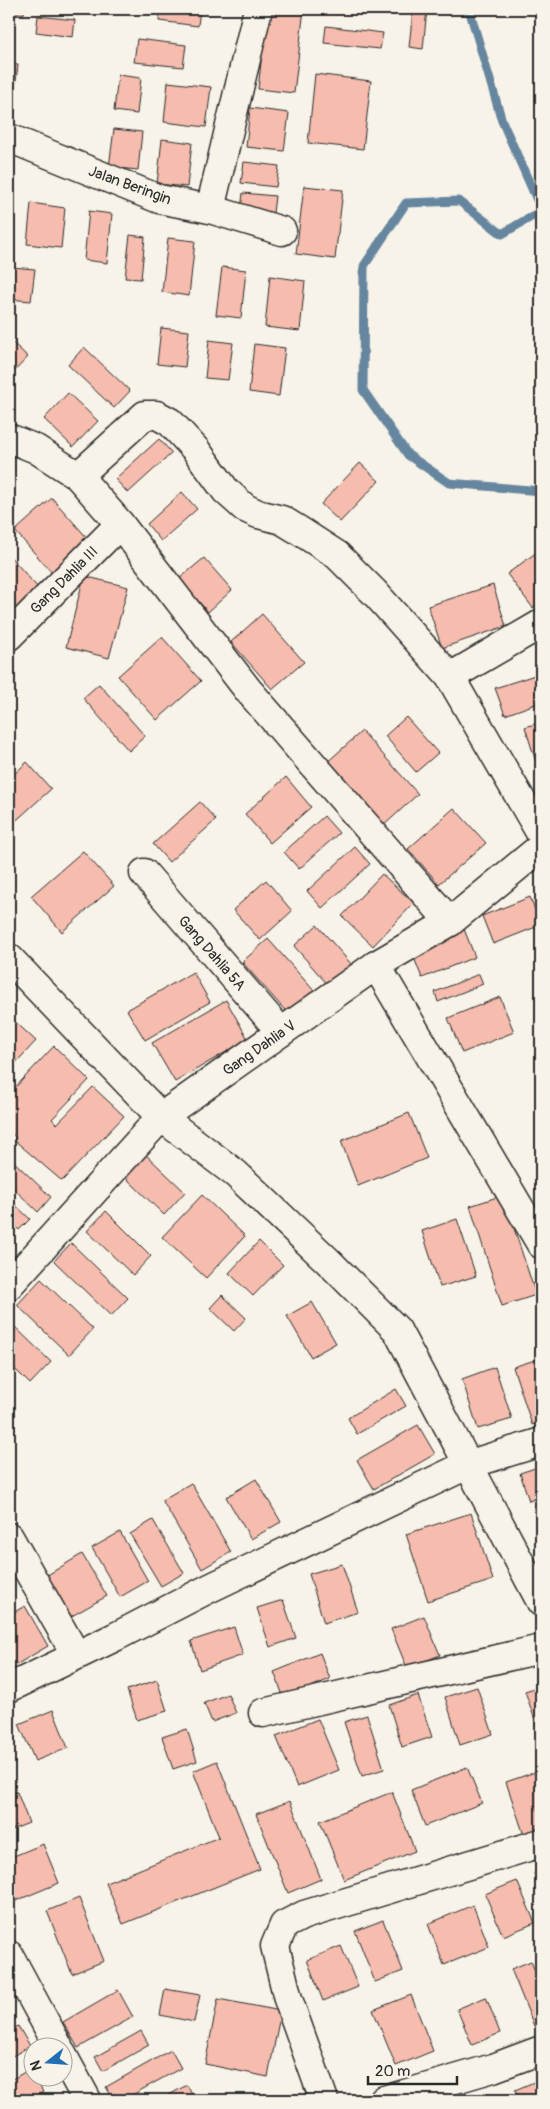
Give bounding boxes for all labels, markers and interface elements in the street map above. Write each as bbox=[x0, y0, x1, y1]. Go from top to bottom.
street label: Jalan Beringin bbox=[86, 162, 174, 209]
street label: Gang Dahlia III bbox=[26, 542, 102, 618]
street label: Gang Dahlia 5A bbox=[174, 912, 250, 995]
street label: Gang Dahlia V bbox=[219, 1016, 299, 1080]
north arrow bbox=[22, 2036, 72, 2086]
scale bar bbox=[368, 2054, 456, 2086]
text: N bbox=[27, 2059, 46, 2073]
text: 20 m bbox=[375, 2062, 410, 2081]

